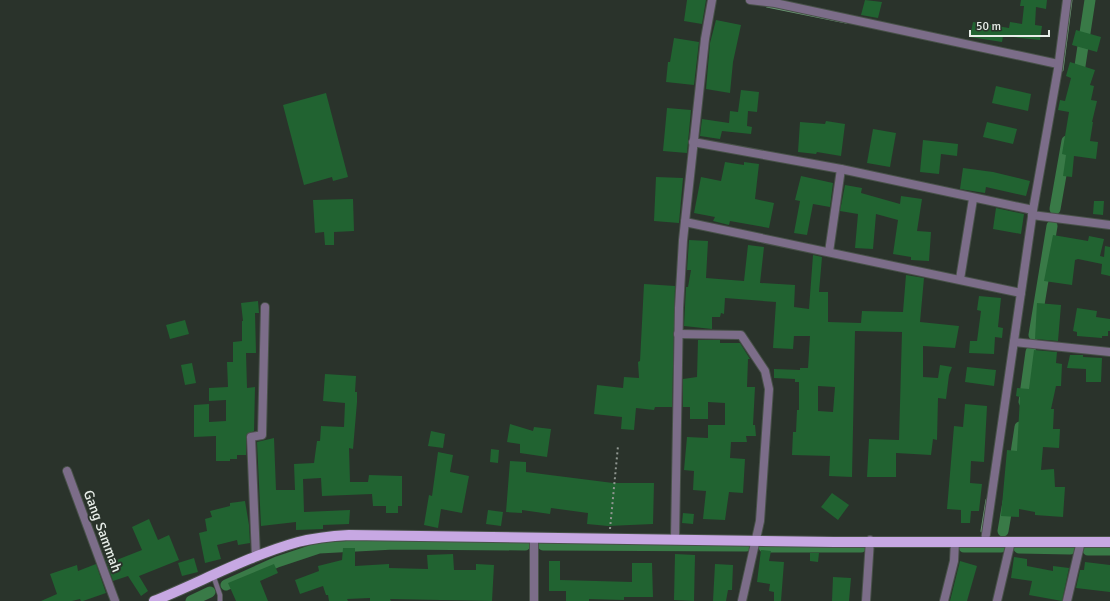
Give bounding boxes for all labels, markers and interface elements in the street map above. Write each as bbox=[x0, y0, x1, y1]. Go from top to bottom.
scale bar bbox=[970, 12, 1049, 38]
text: 50 m bbox=[976, 19, 1001, 34]
street label: Gang Sammah bbox=[80, 488, 125, 575]

